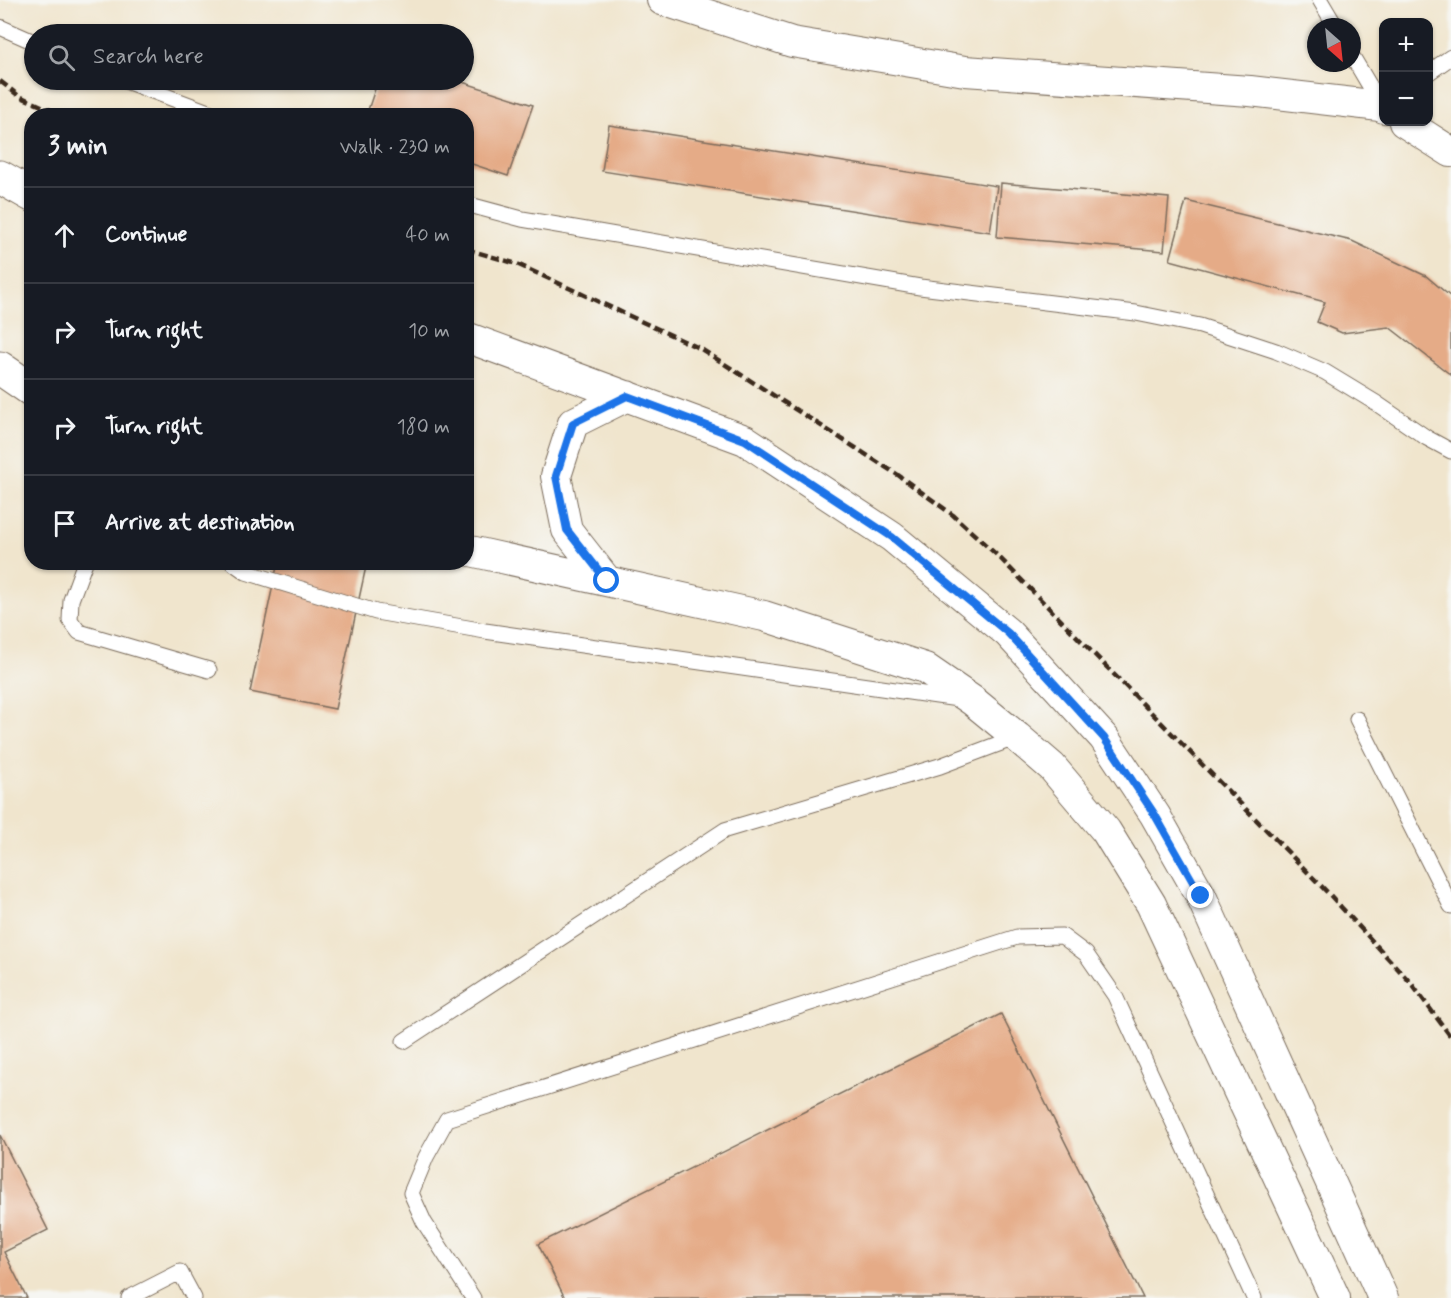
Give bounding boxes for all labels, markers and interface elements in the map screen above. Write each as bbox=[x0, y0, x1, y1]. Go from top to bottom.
north arrow bbox=[1307, 18, 1361, 72]
map controls bbox=[1379, 18, 1433, 126]
button: + bbox=[1379, 18, 1433, 72]
search box bbox=[24, 24, 474, 90]
icon: search bbox=[45, 41, 78, 74]
text: Search here bbox=[93, 43, 204, 71]
button: − bbox=[1379, 72, 1433, 126]
text: 3 min bbox=[48, 130, 108, 164]
text: Walk · 230 m bbox=[340, 134, 450, 161]
icon: ahead bbox=[48, 219, 81, 252]
text: Continue bbox=[105, 221, 187, 249]
text: 40 m bbox=[406, 222, 450, 249]
icon: right bbox=[48, 315, 81, 348]
text: Turn right bbox=[105, 317, 203, 345]
text: 10 m bbox=[408, 318, 450, 345]
icon: right bbox=[48, 411, 81, 444]
text: Turn right bbox=[105, 413, 203, 441]
text: 180 m bbox=[397, 414, 450, 441]
icon: arrive bbox=[48, 507, 81, 540]
text: Arrive at destination bbox=[105, 509, 295, 537]
route start bbox=[593, 567, 619, 593]
route end bbox=[1187, 882, 1213, 908]

